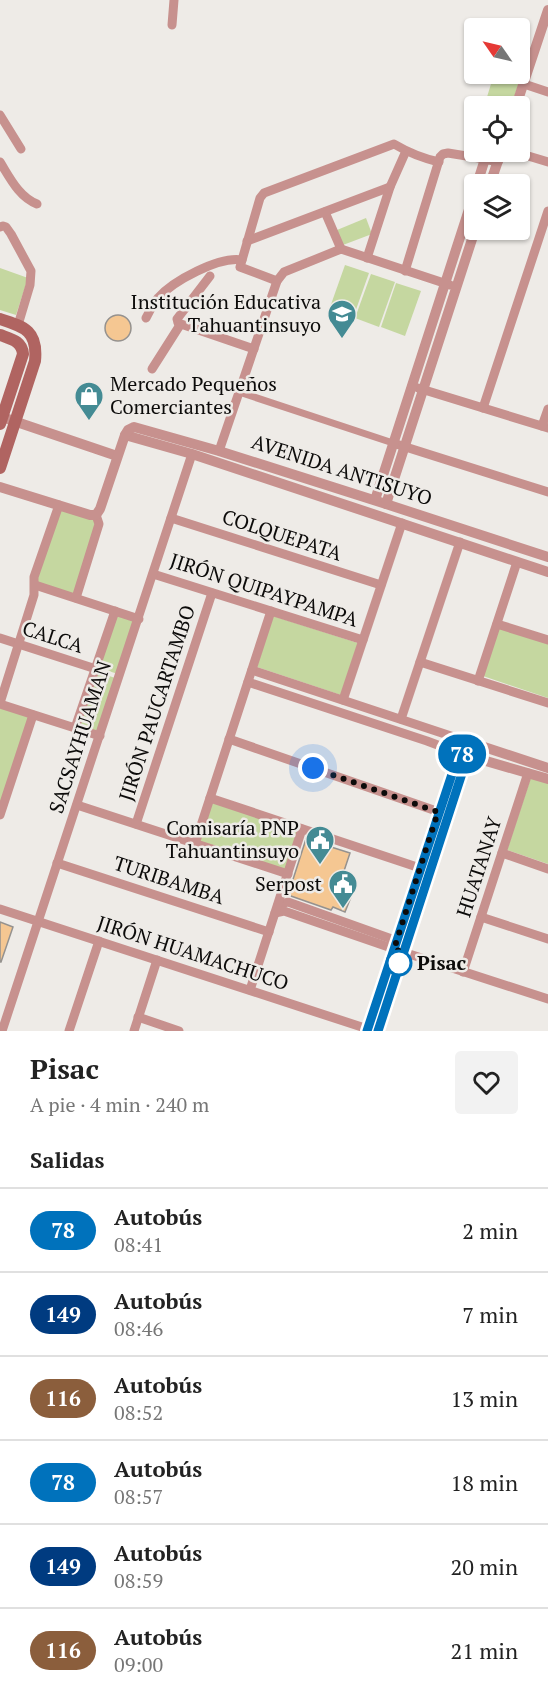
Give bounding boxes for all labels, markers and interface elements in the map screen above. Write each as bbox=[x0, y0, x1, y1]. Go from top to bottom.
north arrow bbox=[464, 18, 530, 84]
map controls bbox=[464, 18, 530, 240]
button: locate bbox=[464, 96, 530, 162]
button: layers bbox=[464, 174, 530, 240]
place label: Institución Educativa Tahuantinsuyo bbox=[131, 288, 321, 338]
school or university icon: Institución Educativa Tahuantinsuyo bbox=[326, 298, 358, 340]
place label: Mercado Pequeños Comerciantes bbox=[110, 370, 277, 420]
shop icon: Mercado Pequeños Comerciantes bbox=[73, 380, 105, 422]
street label: AVENIDA ANTISUYO bbox=[248, 428, 436, 511]
street label: COLQUEPATA bbox=[219, 502, 346, 567]
street label: JIRÓN QUIPAYPAMPA bbox=[167, 546, 362, 633]
street label: JIRÓN PAUCARTAMBO bbox=[112, 601, 201, 804]
street label: CALCA bbox=[19, 614, 87, 659]
street label: SACSAYHUAMAN bbox=[42, 657, 117, 817]
line badge: 78 bbox=[435, 734, 489, 774]
text: 78 bbox=[450, 740, 474, 768]
your location bbox=[298, 753, 328, 783]
street label: HUATANAY bbox=[450, 813, 507, 920]
place label: Comisaría PNP Tahuantinsuyo bbox=[166, 814, 299, 864]
public building icon: Comisaría PNP Tahuantinsuyo bbox=[304, 824, 336, 866]
street label: TURIBAMBA bbox=[110, 849, 228, 910]
public building icon: Serpost bbox=[327, 868, 359, 910]
place label: Serpost bbox=[255, 870, 323, 897]
street label: JIRÓN HUAMACHUCO bbox=[94, 909, 292, 996]
place label: Pisac bbox=[417, 949, 467, 976]
marker: Pisac bbox=[386, 950, 412, 976]
text: Pisac bbox=[30, 1050, 99, 1087]
button: heart bbox=[455, 1051, 518, 1114]
text: A pie · 4 min · 240 m bbox=[30, 1091, 209, 1118]
text: Salidas bbox=[30, 1145, 105, 1174]
text: Autobús bbox=[114, 1202, 202, 1231]
text: 78 bbox=[51, 1216, 75, 1244]
text: 2 min bbox=[462, 1216, 518, 1245]
text: 08:41 bbox=[114, 1231, 163, 1258]
text: Autobús bbox=[114, 1286, 202, 1315]
text: 149 bbox=[45, 1300, 81, 1328]
text: 7 min bbox=[462, 1300, 518, 1329]
text: 08:46 bbox=[114, 1315, 163, 1342]
text: Autobús bbox=[114, 1370, 202, 1399]
text: 116 bbox=[45, 1384, 81, 1412]
text: 13 min bbox=[451, 1384, 518, 1413]
text: 08:52 bbox=[114, 1399, 163, 1426]
text: Autobús bbox=[114, 1454, 202, 1483]
text: 78 bbox=[51, 1468, 75, 1496]
text: 18 min bbox=[451, 1468, 518, 1497]
text: 08:57 bbox=[114, 1483, 163, 1510]
text: Autobús bbox=[114, 1538, 202, 1567]
text: 149 bbox=[45, 1552, 81, 1580]
text: 20 min bbox=[451, 1552, 518, 1581]
text: 08:59 bbox=[114, 1567, 163, 1594]
text: Autobús bbox=[114, 1622, 202, 1651]
text: 116 bbox=[45, 1636, 81, 1664]
text: 21 min bbox=[451, 1636, 518, 1665]
text: 09:00 bbox=[114, 1651, 163, 1678]

